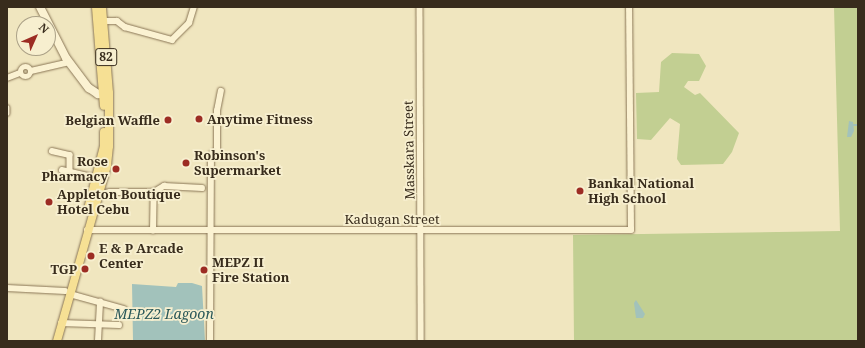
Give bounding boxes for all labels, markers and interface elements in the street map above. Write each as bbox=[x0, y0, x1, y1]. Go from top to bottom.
north arrow bbox=[16, 16, 56, 56]
text: N bbox=[36, 19, 52, 36]
road number: 82 bbox=[95, 47, 117, 67]
street label: Masskara Street bbox=[400, 100, 418, 200]
place label: Anytime Fitness bbox=[207, 111, 313, 127]
place label: Belgian Waffle bbox=[65, 112, 160, 128]
marker: Anytime Fitness bbox=[194, 114, 204, 124]
marker: Belgian Waffle bbox=[163, 115, 173, 125]
place label: Robinson's Supermarket bbox=[194, 148, 281, 179]
place label: Rose Pharmacy bbox=[41, 154, 108, 185]
marker: Robinson's Supermarket bbox=[181, 158, 191, 168]
marker: Rose Pharmacy bbox=[111, 164, 121, 174]
place label: Bankal National High School bbox=[588, 176, 694, 207]
marker: Bankal National High School bbox=[575, 186, 585, 196]
place label: Appleton Boutique Hotel Cebu bbox=[57, 187, 181, 218]
marker: Appleton Boutique Hotel Cebu bbox=[44, 197, 54, 207]
street label: Kadugan Street bbox=[345, 211, 439, 227]
place label: E & P Arcade Center bbox=[99, 241, 183, 272]
marker: E & P Arcade Center bbox=[86, 251, 96, 261]
place label: MEPZ II Fire Station bbox=[212, 255, 289, 286]
place label: TGP bbox=[50, 261, 77, 277]
marker: TGP bbox=[80, 264, 90, 274]
marker: MEPZ II Fire Station bbox=[199, 265, 209, 275]
water label: MEPZ2 Lagoon bbox=[114, 306, 214, 322]

